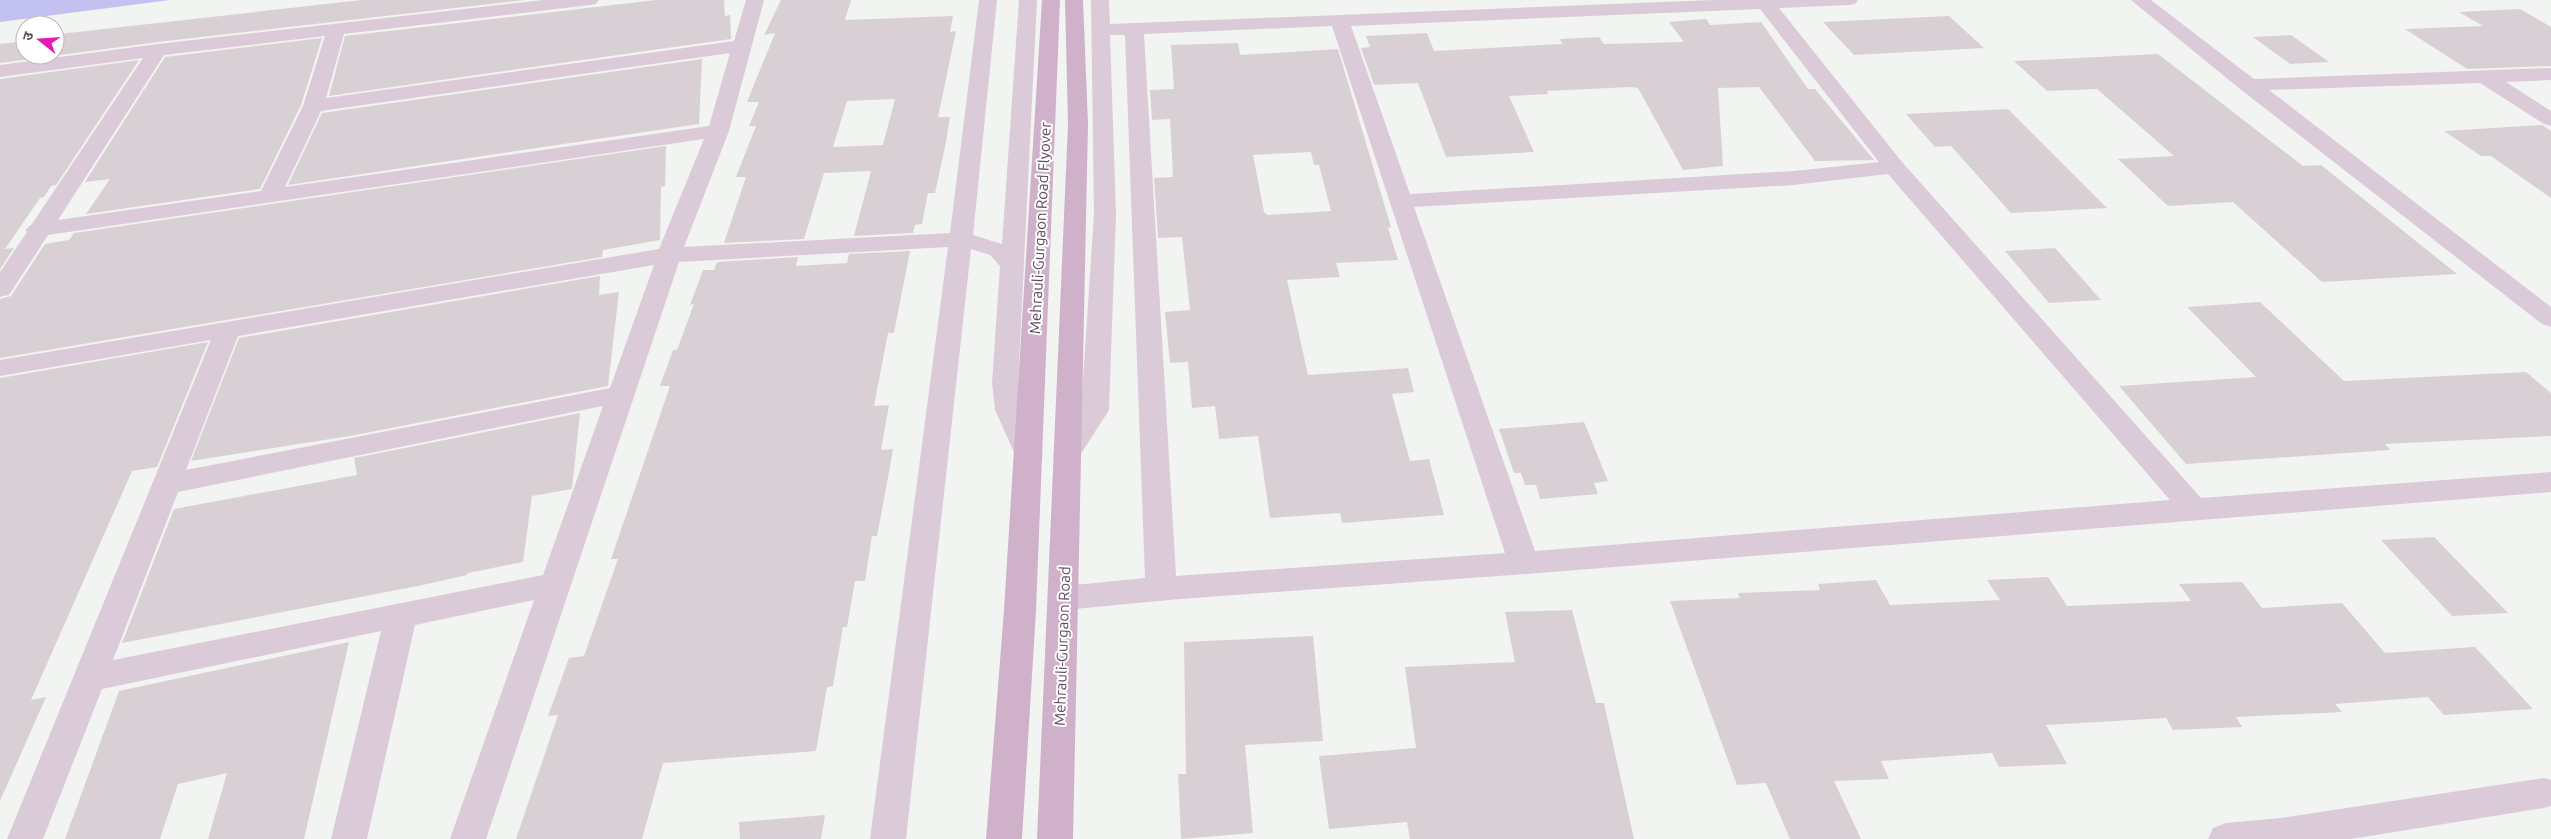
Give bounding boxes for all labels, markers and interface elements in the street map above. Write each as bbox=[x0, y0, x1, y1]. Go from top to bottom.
north arrow bbox=[15, 15, 65, 65]
text: उ bbox=[19, 29, 37, 42]
street label: Mehrauli-Gurgaon Road Flyover bbox=[1026, 121, 1054, 334]
street label: Mehrauli-Gurgaon Road bbox=[1051, 566, 1073, 726]

